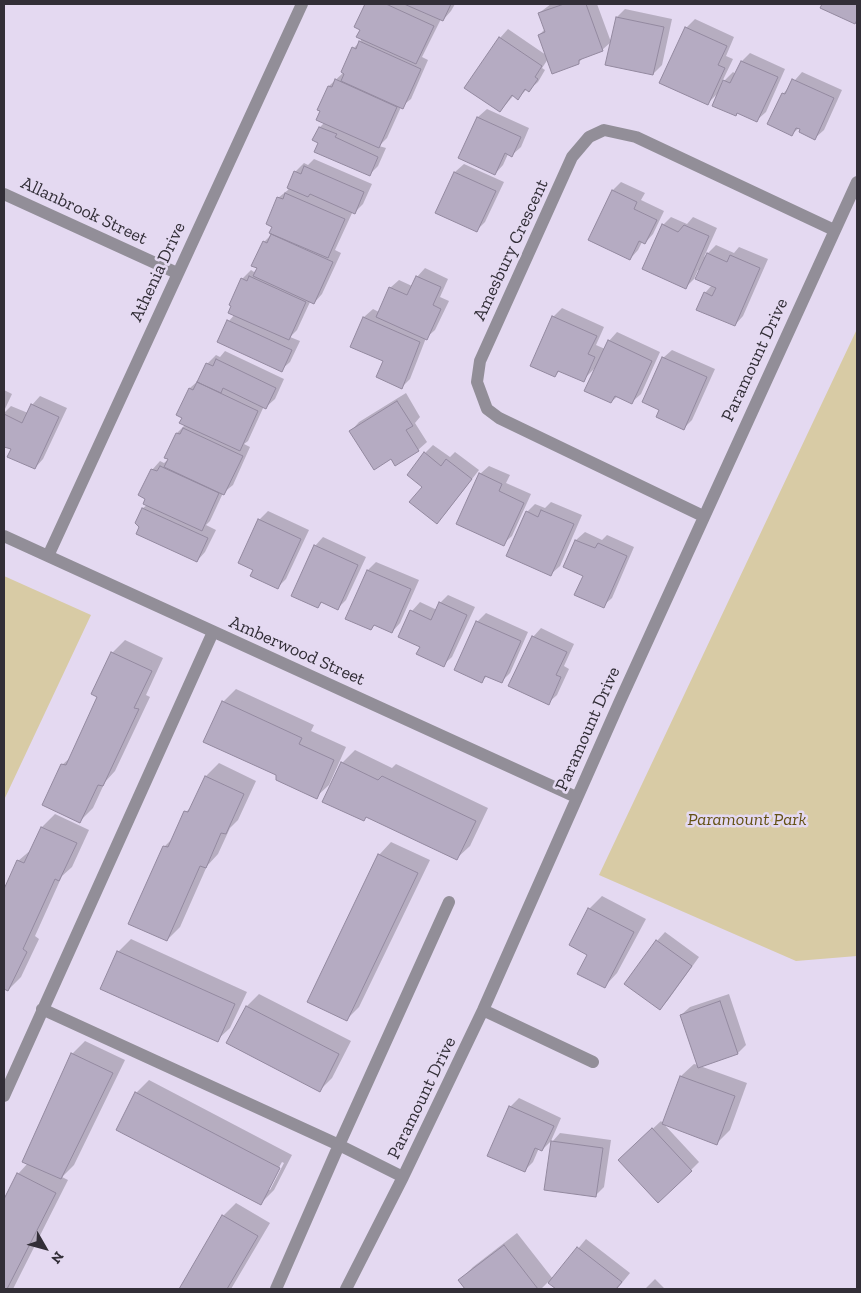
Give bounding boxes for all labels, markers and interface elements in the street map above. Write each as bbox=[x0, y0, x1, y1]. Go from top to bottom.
street label: Allanbrook Street bbox=[17, 172, 151, 250]
street label: Amesbury Crescent bbox=[469, 176, 553, 324]
street label: Athenia Drive bbox=[126, 219, 190, 325]
street label: Paramount Drive bbox=[717, 295, 793, 425]
street label: Amberwood Street bbox=[226, 611, 368, 691]
street label: Paramount Drive bbox=[551, 664, 625, 794]
park label: Paramount Park bbox=[688, 809, 806, 831]
street label: Paramount Drive bbox=[383, 1033, 461, 1163]
north arrow bbox=[20, 1223, 70, 1273]
text: N bbox=[47, 1248, 67, 1267]

